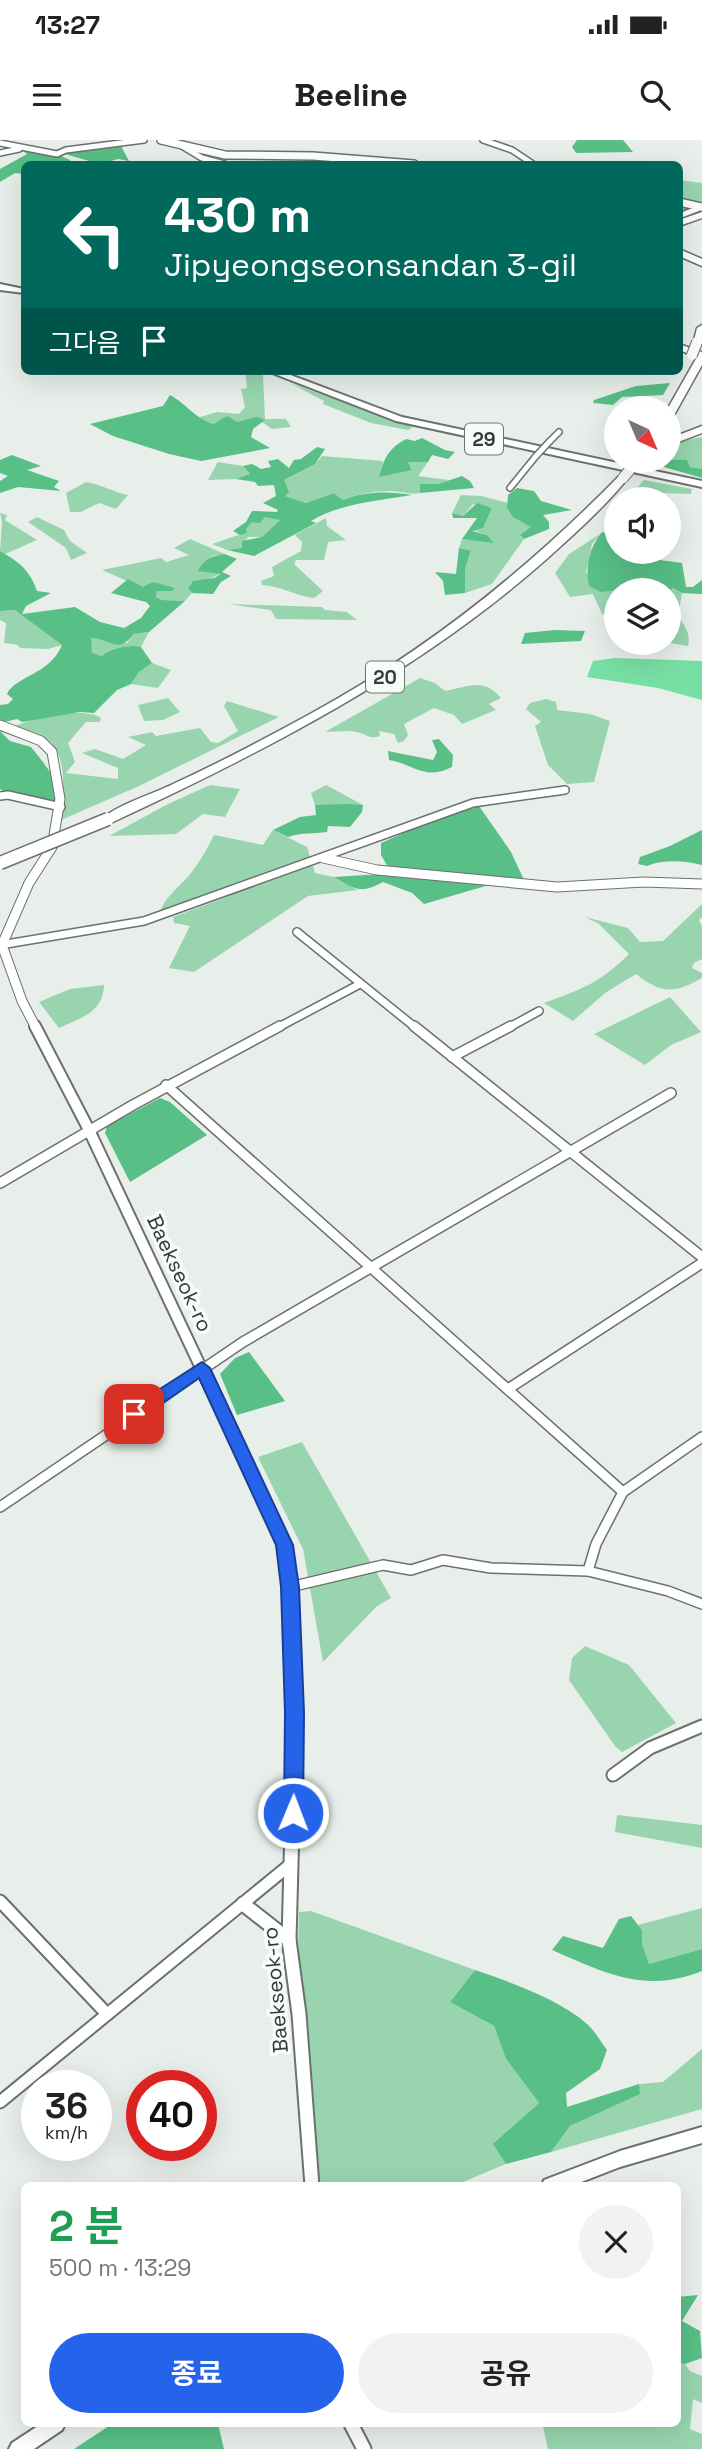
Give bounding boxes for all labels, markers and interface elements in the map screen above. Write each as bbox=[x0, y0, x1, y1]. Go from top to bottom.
text: 13:27 bbox=[35, 8, 100, 42]
text: Beeline bbox=[294, 75, 408, 115]
icon: menu bbox=[28, 76, 66, 114]
icon: search bbox=[636, 76, 674, 114]
text: 430 m bbox=[164, 184, 311, 246]
icon: left bbox=[49, 189, 140, 280]
text: Jipyeongseonsandan 3-gil bbox=[164, 245, 577, 285]
icon: arrive bbox=[135, 322, 173, 360]
text: 그다음 bbox=[49, 326, 121, 360]
north arrow bbox=[604, 396, 681, 472]
map controls bbox=[604, 396, 681, 655]
road number: 29 bbox=[465, 424, 503, 454]
button: sound bbox=[604, 487, 681, 564]
button: layers bbox=[604, 578, 681, 655]
road number: 20 bbox=[366, 662, 404, 692]
street label: Baekseok-ro bbox=[141, 1210, 219, 1336]
pin bbox=[104, 1384, 164, 1444]
icon: arrive bbox=[115, 1395, 153, 1433]
position arrow bbox=[256, 1776, 330, 1850]
street label: Baekseok-ro bbox=[256, 1926, 294, 2054]
speed limit sign: 40 bbox=[126, 2070, 217, 2161]
text: 36 bbox=[45, 2084, 88, 2128]
text: km/h bbox=[45, 2121, 88, 2144]
text: 2 분 bbox=[49, 2200, 123, 2253]
button: close bbox=[579, 2205, 653, 2279]
text: 500 m · 13:29 bbox=[49, 2253, 191, 2283]
button: 종료 bbox=[49, 2333, 344, 2413]
button: 공유 bbox=[358, 2333, 653, 2413]

